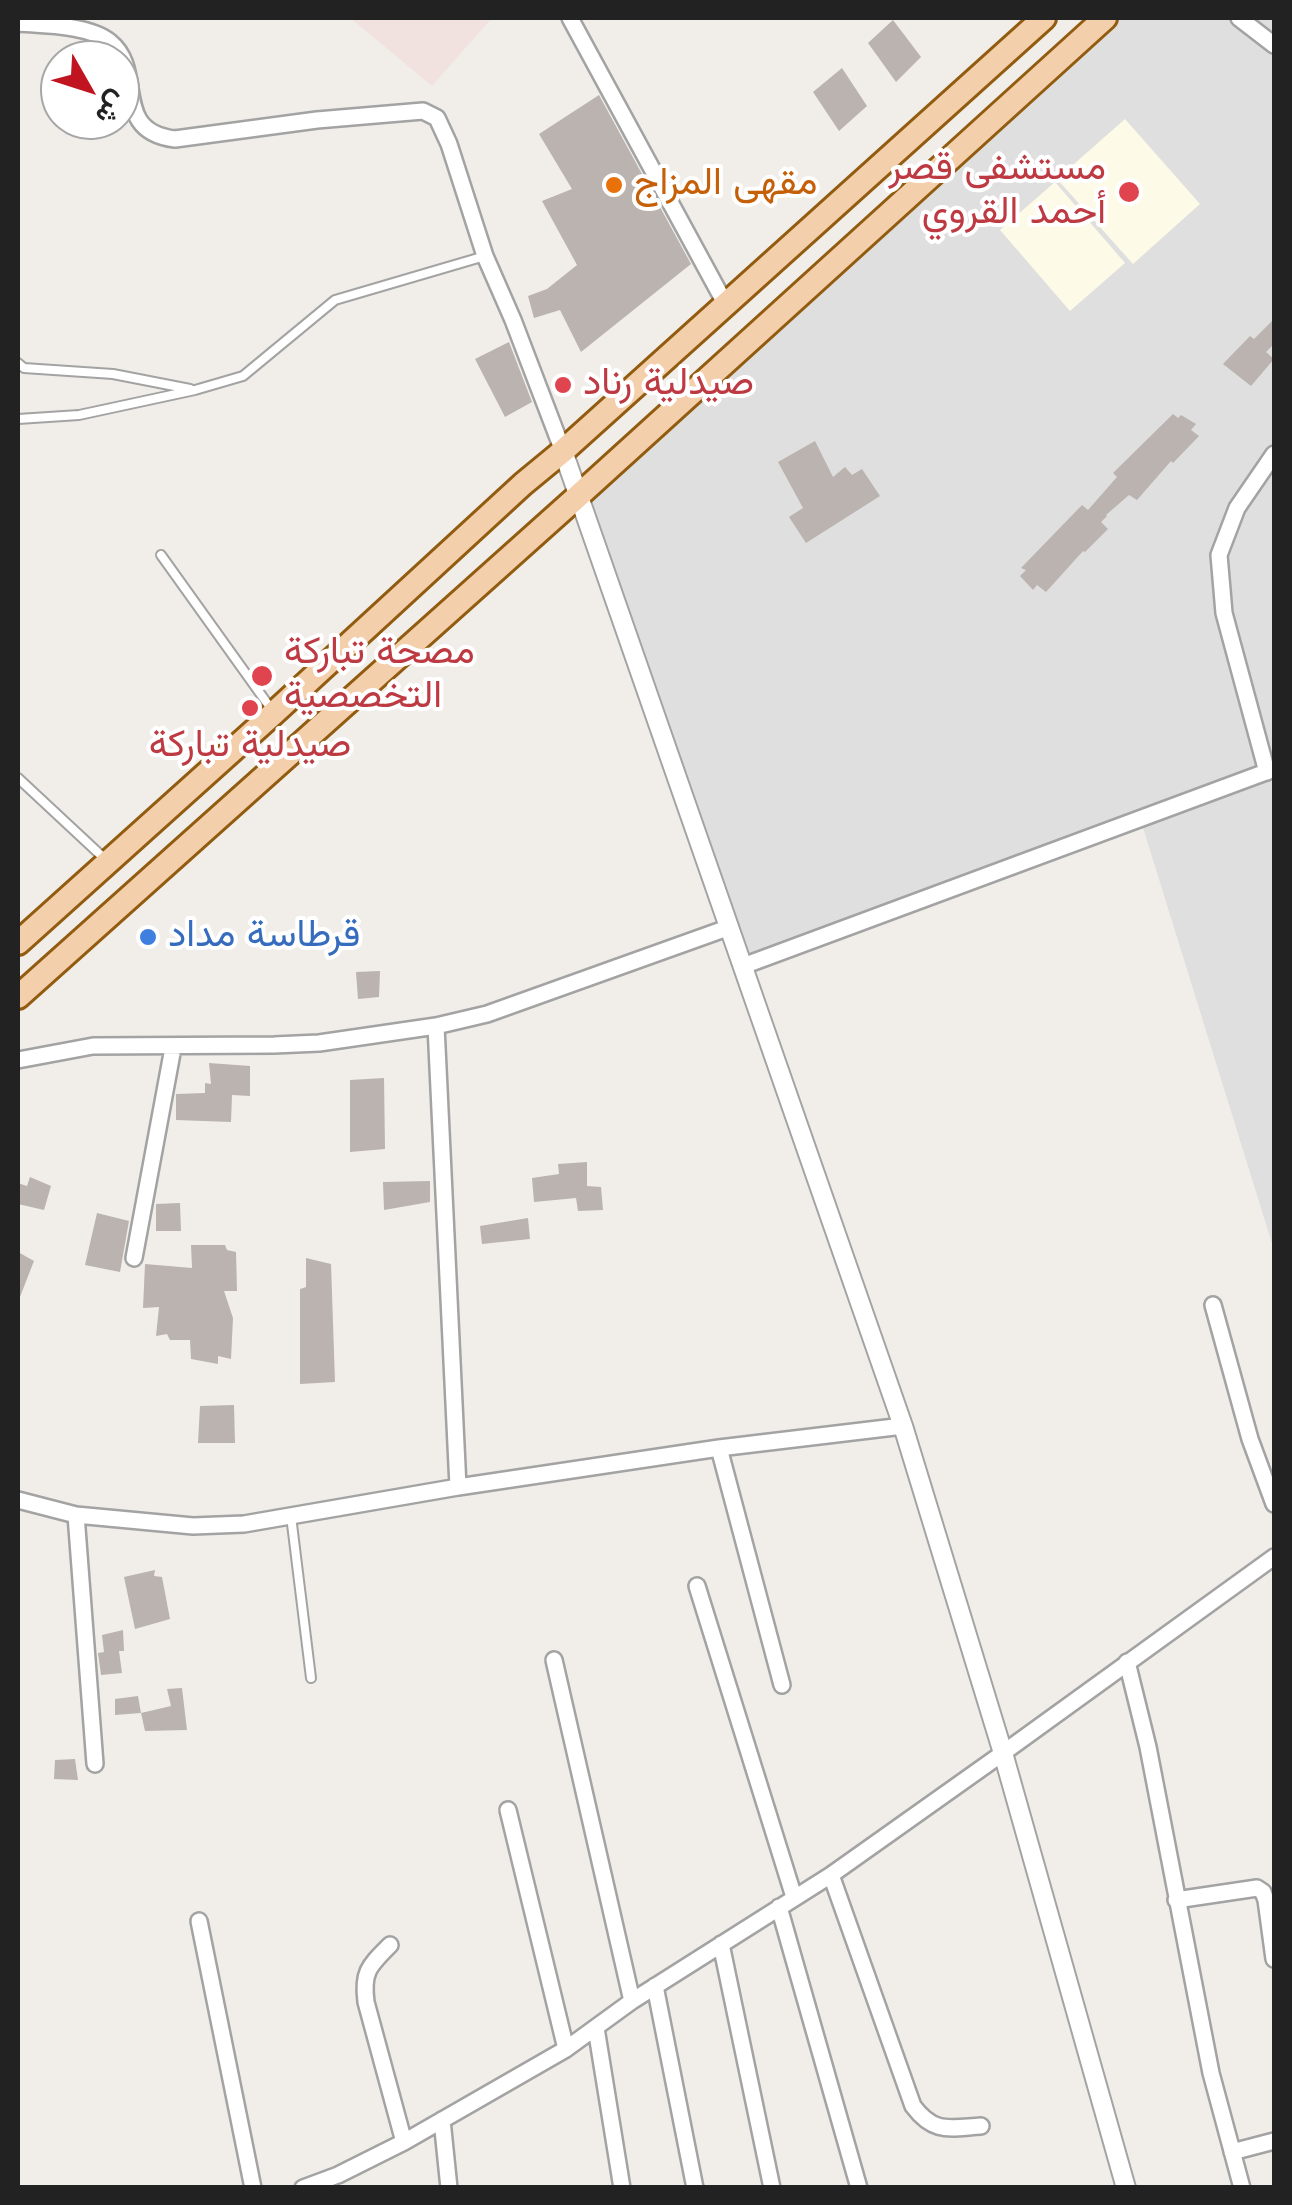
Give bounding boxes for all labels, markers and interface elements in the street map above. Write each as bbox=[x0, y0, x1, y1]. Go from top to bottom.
north arrow bbox=[40, 40, 140, 140]
text: ش bbox=[86, 82, 139, 134]
place label: مستشفى قصر أحمد القروي bbox=[888, 147, 1106, 236]
place label: مقهى المزاج bbox=[634, 162, 817, 208]
marker: مقهى المزاج bbox=[603, 174, 625, 196]
marker: مستشفى قصر أحمد القروي bbox=[1116, 179, 1142, 205]
place label: صيدلية رناد bbox=[583, 362, 754, 408]
marker: صيدلية رناد bbox=[552, 374, 574, 396]
place label: مصحة تباركة التخصصية bbox=[284, 631, 475, 721]
marker: مصحة تباركة التخصصية bbox=[249, 663, 275, 689]
marker: صيدلية تباركة bbox=[239, 697, 261, 719]
place label: صيدلية تباركة bbox=[149, 724, 351, 770]
place label: قرطاسة مداد bbox=[168, 914, 360, 960]
marker: قرطاسة مداد bbox=[137, 926, 159, 948]

